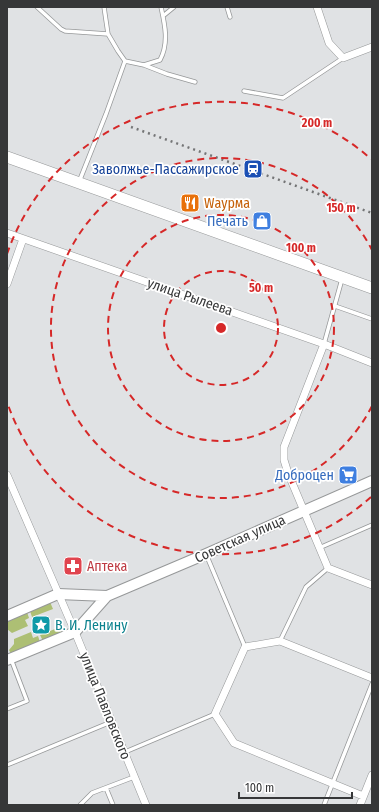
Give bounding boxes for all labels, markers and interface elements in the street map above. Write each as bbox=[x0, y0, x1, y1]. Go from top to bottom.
text: 200 m bbox=[301, 116, 332, 130]
station icon: Заволжье-Пассажирское bbox=[242, 158, 264, 180]
place label: Заволжье-Пассажирское bbox=[92, 161, 239, 178]
restaurant icon: Wаурма bbox=[179, 192, 201, 214]
place label: Wаурма bbox=[204, 195, 250, 212]
text: 150 m bbox=[326, 201, 356, 215]
shop icon: Печать bbox=[251, 210, 273, 232]
place label: Печать bbox=[207, 213, 249, 230]
text: 100 m bbox=[286, 241, 316, 255]
street label: улица Рылеева bbox=[145, 274, 235, 320]
text: 50 m bbox=[249, 281, 273, 295]
centre of rings bbox=[214, 321, 228, 335]
supermarket icon: Доброцен bbox=[337, 464, 359, 486]
place label: Доброцен bbox=[274, 467, 334, 484]
street label: Советская улица bbox=[192, 511, 288, 567]
pharmacy icon: Аптека bbox=[62, 555, 84, 577]
place label: Аптека bbox=[87, 558, 127, 575]
place icon: В. И. Ленину bbox=[30, 614, 52, 636]
place label: В. И. Ленину bbox=[55, 617, 128, 634]
street label: улица Павловского bbox=[76, 650, 134, 762]
scale bar bbox=[239, 774, 352, 800]
text: 100 m bbox=[245, 781, 274, 795]

